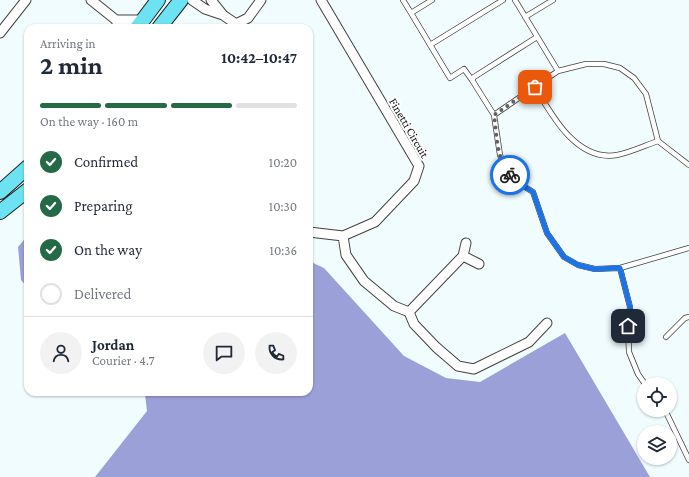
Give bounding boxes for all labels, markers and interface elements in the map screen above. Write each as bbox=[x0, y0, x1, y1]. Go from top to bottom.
text: Arriving in bbox=[40, 36, 96, 51]
text: 10:42–10:47 bbox=[221, 50, 297, 66]
text: 2 min bbox=[40, 51, 103, 80]
pin bbox=[518, 70, 552, 104]
icon: bag bbox=[524, 76, 546, 98]
street label: Finetti Circuit bbox=[386, 96, 432, 161]
text: On the way · 160 m bbox=[40, 114, 138, 129]
icon: check bbox=[40, 151, 62, 173]
text: Confirmed bbox=[74, 154, 138, 170]
text: 10:20 bbox=[269, 155, 297, 170]
courier bbox=[490, 155, 530, 195]
icon: bike bbox=[499, 164, 521, 186]
icon: check bbox=[40, 195, 62, 217]
text: Preparing bbox=[74, 198, 133, 214]
text: 10:30 bbox=[269, 199, 297, 214]
icon: check bbox=[40, 239, 62, 261]
text: On the way bbox=[74, 242, 142, 258]
text: 10:36 bbox=[270, 243, 297, 258]
text: Delivered bbox=[74, 286, 131, 302]
pin bbox=[611, 309, 645, 343]
icon: home bbox=[617, 315, 639, 337]
button: person bbox=[40, 332, 82, 374]
button: chat bbox=[203, 332, 245, 374]
button: phone bbox=[255, 332, 297, 374]
text: Jordan bbox=[92, 337, 134, 353]
text: Courier · 4.7 bbox=[92, 353, 155, 368]
map controls bbox=[637, 377, 677, 465]
button: locate bbox=[637, 377, 677, 417]
button: layers bbox=[637, 425, 677, 465]

